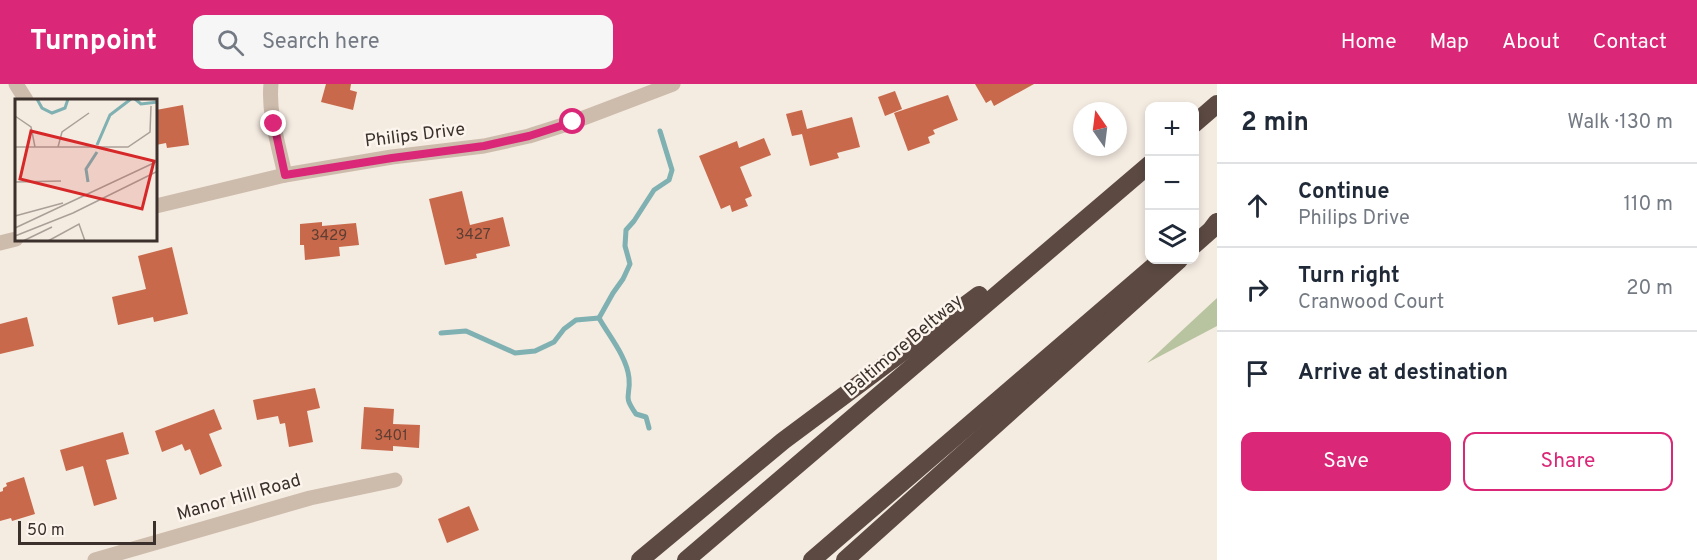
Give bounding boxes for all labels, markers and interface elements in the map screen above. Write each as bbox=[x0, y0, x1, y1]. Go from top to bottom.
search box bbox=[193, 15, 613, 69]
text: Turnpoint bbox=[30, 24, 157, 60]
icon: search bbox=[214, 26, 247, 59]
text: Search here bbox=[262, 29, 379, 56]
text: Home bbox=[1341, 29, 1397, 56]
text: Map bbox=[1430, 29, 1469, 56]
text: About bbox=[1502, 29, 1560, 56]
text: Contact bbox=[1593, 29, 1667, 56]
inset map bbox=[15, 99, 158, 242]
north arrow bbox=[1073, 102, 1127, 156]
map controls bbox=[1145, 102, 1199, 264]
button: + bbox=[1145, 102, 1199, 156]
text: 2 min bbox=[1241, 107, 1309, 140]
route start bbox=[559, 108, 585, 134]
route end bbox=[260, 110, 286, 136]
text: Walk · 130 m bbox=[1567, 110, 1673, 136]
street label: Philips Drive bbox=[364, 118, 466, 154]
button: − bbox=[1145, 156, 1199, 210]
text: Continue bbox=[1298, 179, 1389, 206]
icon: ahead bbox=[1241, 189, 1274, 222]
text: 110 m bbox=[1624, 192, 1673, 218]
text: Philips Drive bbox=[1298, 206, 1410, 232]
button: layers bbox=[1145, 210, 1199, 264]
house number: 3427 bbox=[455, 226, 491, 245]
house number: 3429 bbox=[311, 227, 347, 246]
text: Turn right bbox=[1298, 263, 1400, 290]
icon: right bbox=[1241, 273, 1274, 306]
text: 20 m bbox=[1626, 276, 1673, 302]
street label: Baltimore Beltway bbox=[840, 290, 968, 402]
text: Cranwood Court bbox=[1298, 290, 1444, 316]
icon: arrive bbox=[1241, 357, 1274, 390]
text: Arrive at destination bbox=[1298, 360, 1508, 387]
house number: 3401 bbox=[374, 427, 408, 446]
button: Save bbox=[1241, 432, 1451, 491]
button: Share bbox=[1463, 432, 1673, 491]
street label: Manor Hill Road bbox=[174, 469, 304, 527]
scale bar bbox=[18, 518, 156, 546]
text: 50 m bbox=[27, 521, 65, 541]

